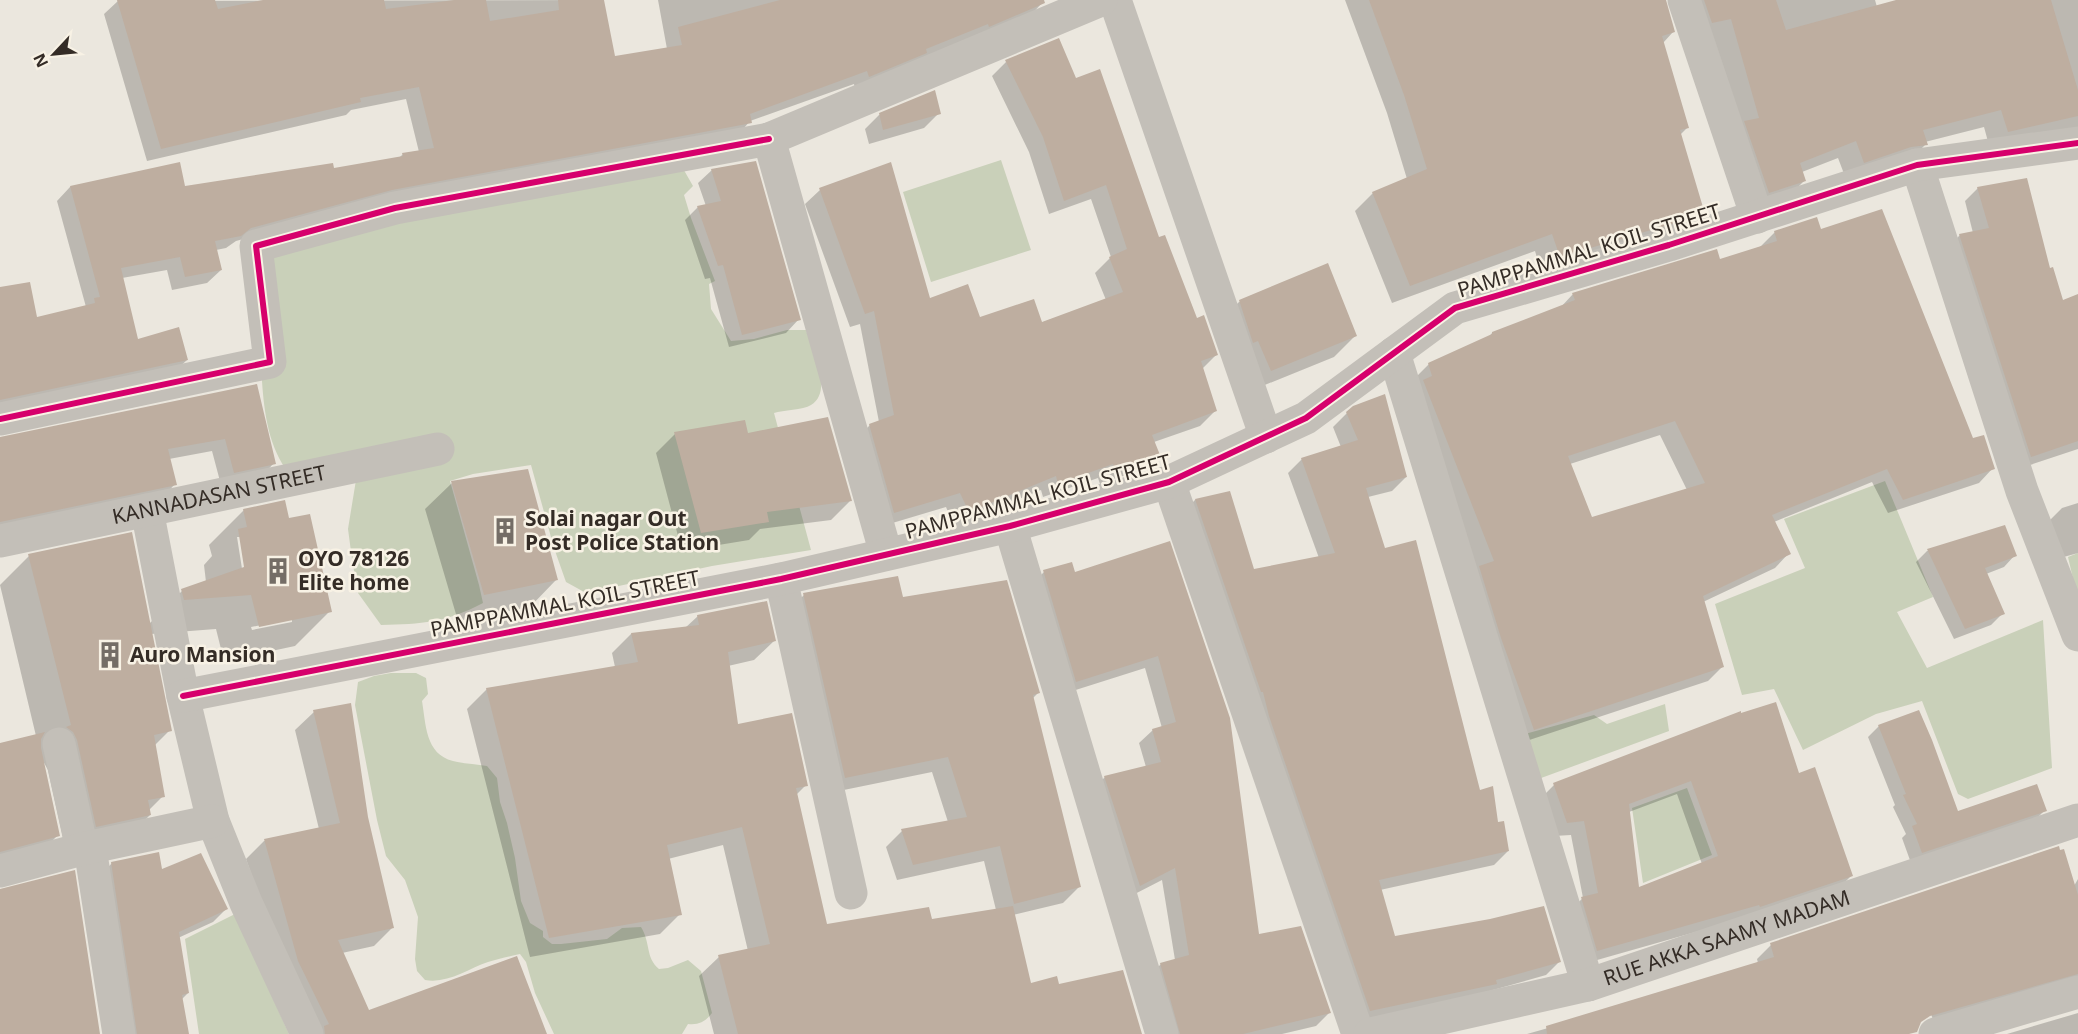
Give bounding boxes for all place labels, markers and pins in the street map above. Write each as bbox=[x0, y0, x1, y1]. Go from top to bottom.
place label: Solai nagar Out Post Police Station bbox=[525, 504, 719, 556]
building icon: Solai nagar Out Post Police Station bbox=[490, 516, 520, 546]
place label: OYO 78126 Elite home bbox=[298, 544, 409, 596]
building icon: OYO 78126 Elite home bbox=[263, 556, 293, 586]
building icon: Auro Mansion bbox=[95, 640, 125, 670]
place label: Auro Mansion bbox=[130, 640, 275, 668]

